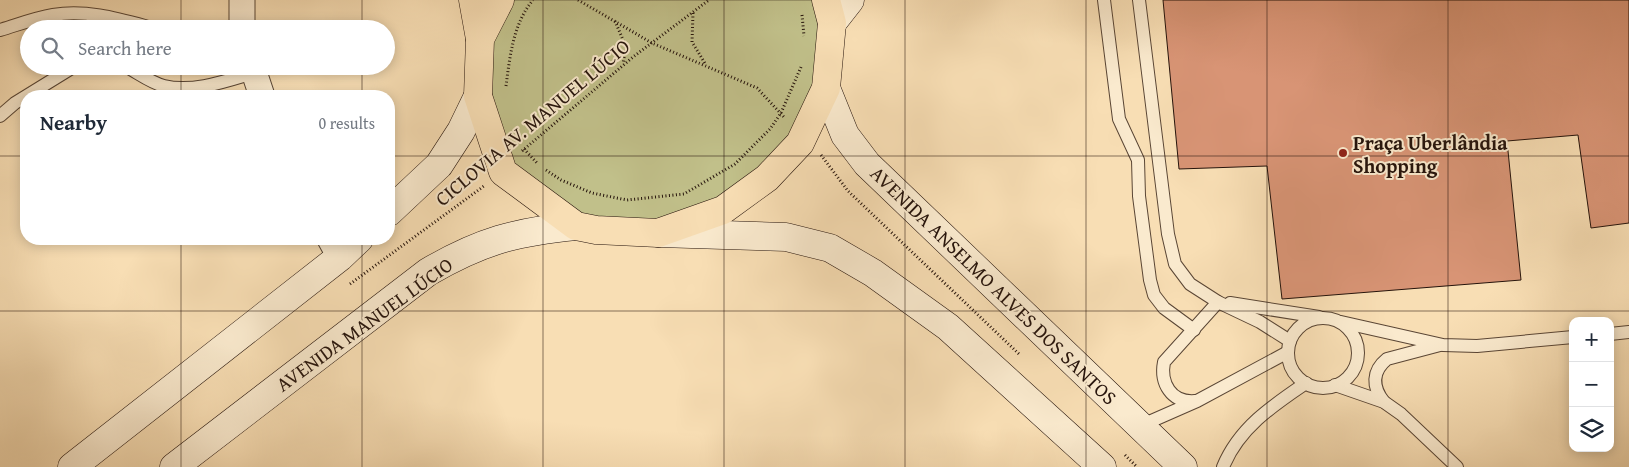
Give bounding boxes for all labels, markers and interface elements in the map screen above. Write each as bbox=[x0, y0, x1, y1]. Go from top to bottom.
search box bbox=[20, 20, 395, 75]
street label: CICLOVIA AV. MANUEL LÚCIO bbox=[428, 32, 636, 212]
icon: search bbox=[38, 34, 66, 62]
text: Search here bbox=[78, 34, 172, 62]
text: Nearby bbox=[40, 107, 107, 138]
text: 0 results bbox=[318, 111, 375, 135]
place label: Praça Uberlândia Shopping bbox=[1353, 128, 1508, 180]
marker: Praça Uberlândia Shopping bbox=[1337, 147, 1349, 159]
street label: AVENIDA ANSELMO ALVES DOS SANTOS bbox=[864, 159, 1124, 411]
street label: AVENIDA MANUEL LÚCIO bbox=[270, 250, 458, 398]
map controls bbox=[1569, 317, 1614, 452]
button: + bbox=[1569, 317, 1614, 362]
button: − bbox=[1569, 362, 1614, 407]
button: layers bbox=[1569, 407, 1614, 452]

